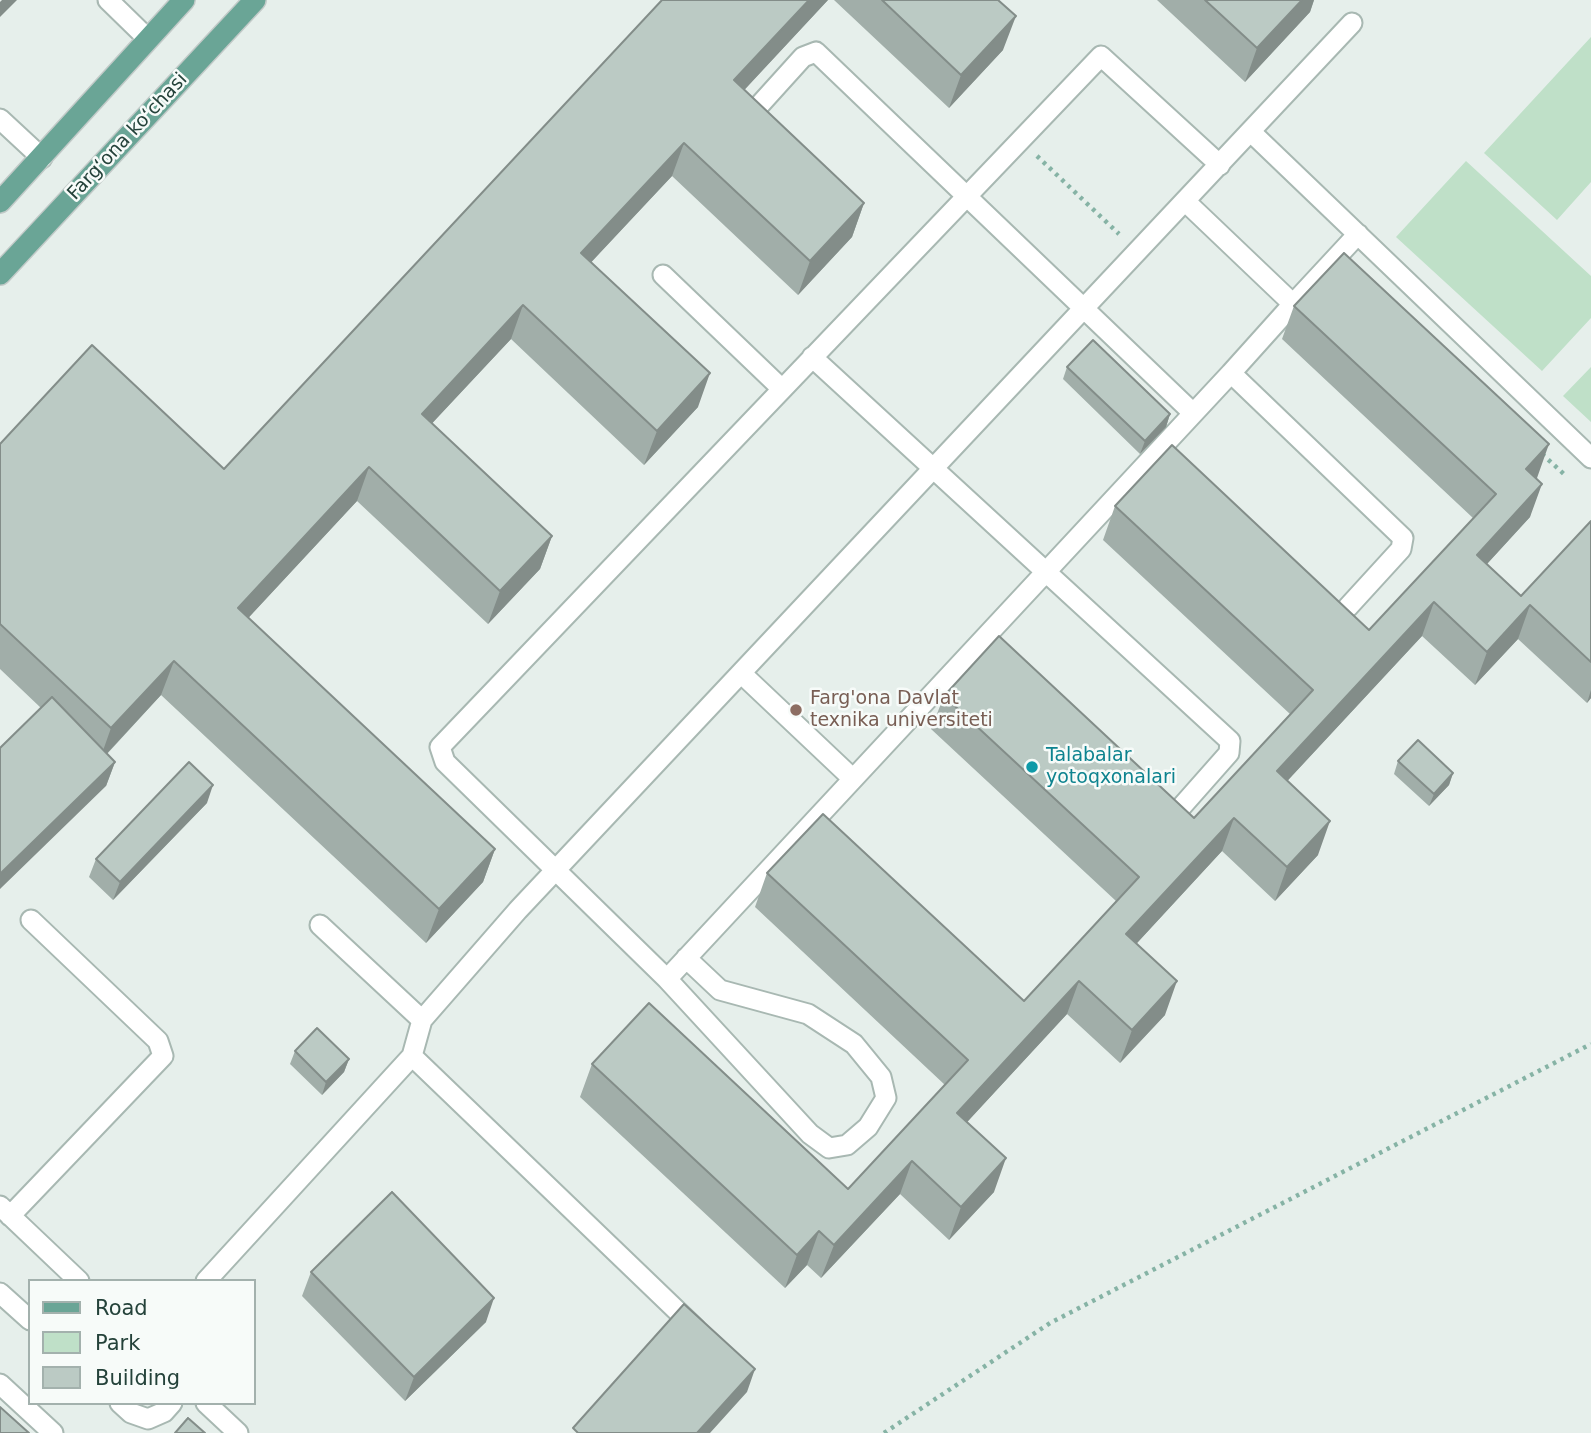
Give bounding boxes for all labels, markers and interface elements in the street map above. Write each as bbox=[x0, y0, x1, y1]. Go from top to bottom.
street label: Fargʻona koʻchasi bbox=[63, 69, 193, 205]
place label: Farg'ona Davlat texnika universiteti bbox=[810, 688, 993, 732]
marker: Farg'ona Davlat texnika universiteti bbox=[788, 702, 804, 718]
place label: Talabalar yotoqxonalari bbox=[1046, 745, 1176, 789]
marker: Talabalar yotoqxonalari bbox=[1024, 759, 1040, 775]
legend bbox=[28, 1279, 256, 1405]
text: Road bbox=[95, 1296, 148, 1320]
text: Park bbox=[95, 1331, 140, 1355]
text: Building bbox=[95, 1366, 180, 1390]

